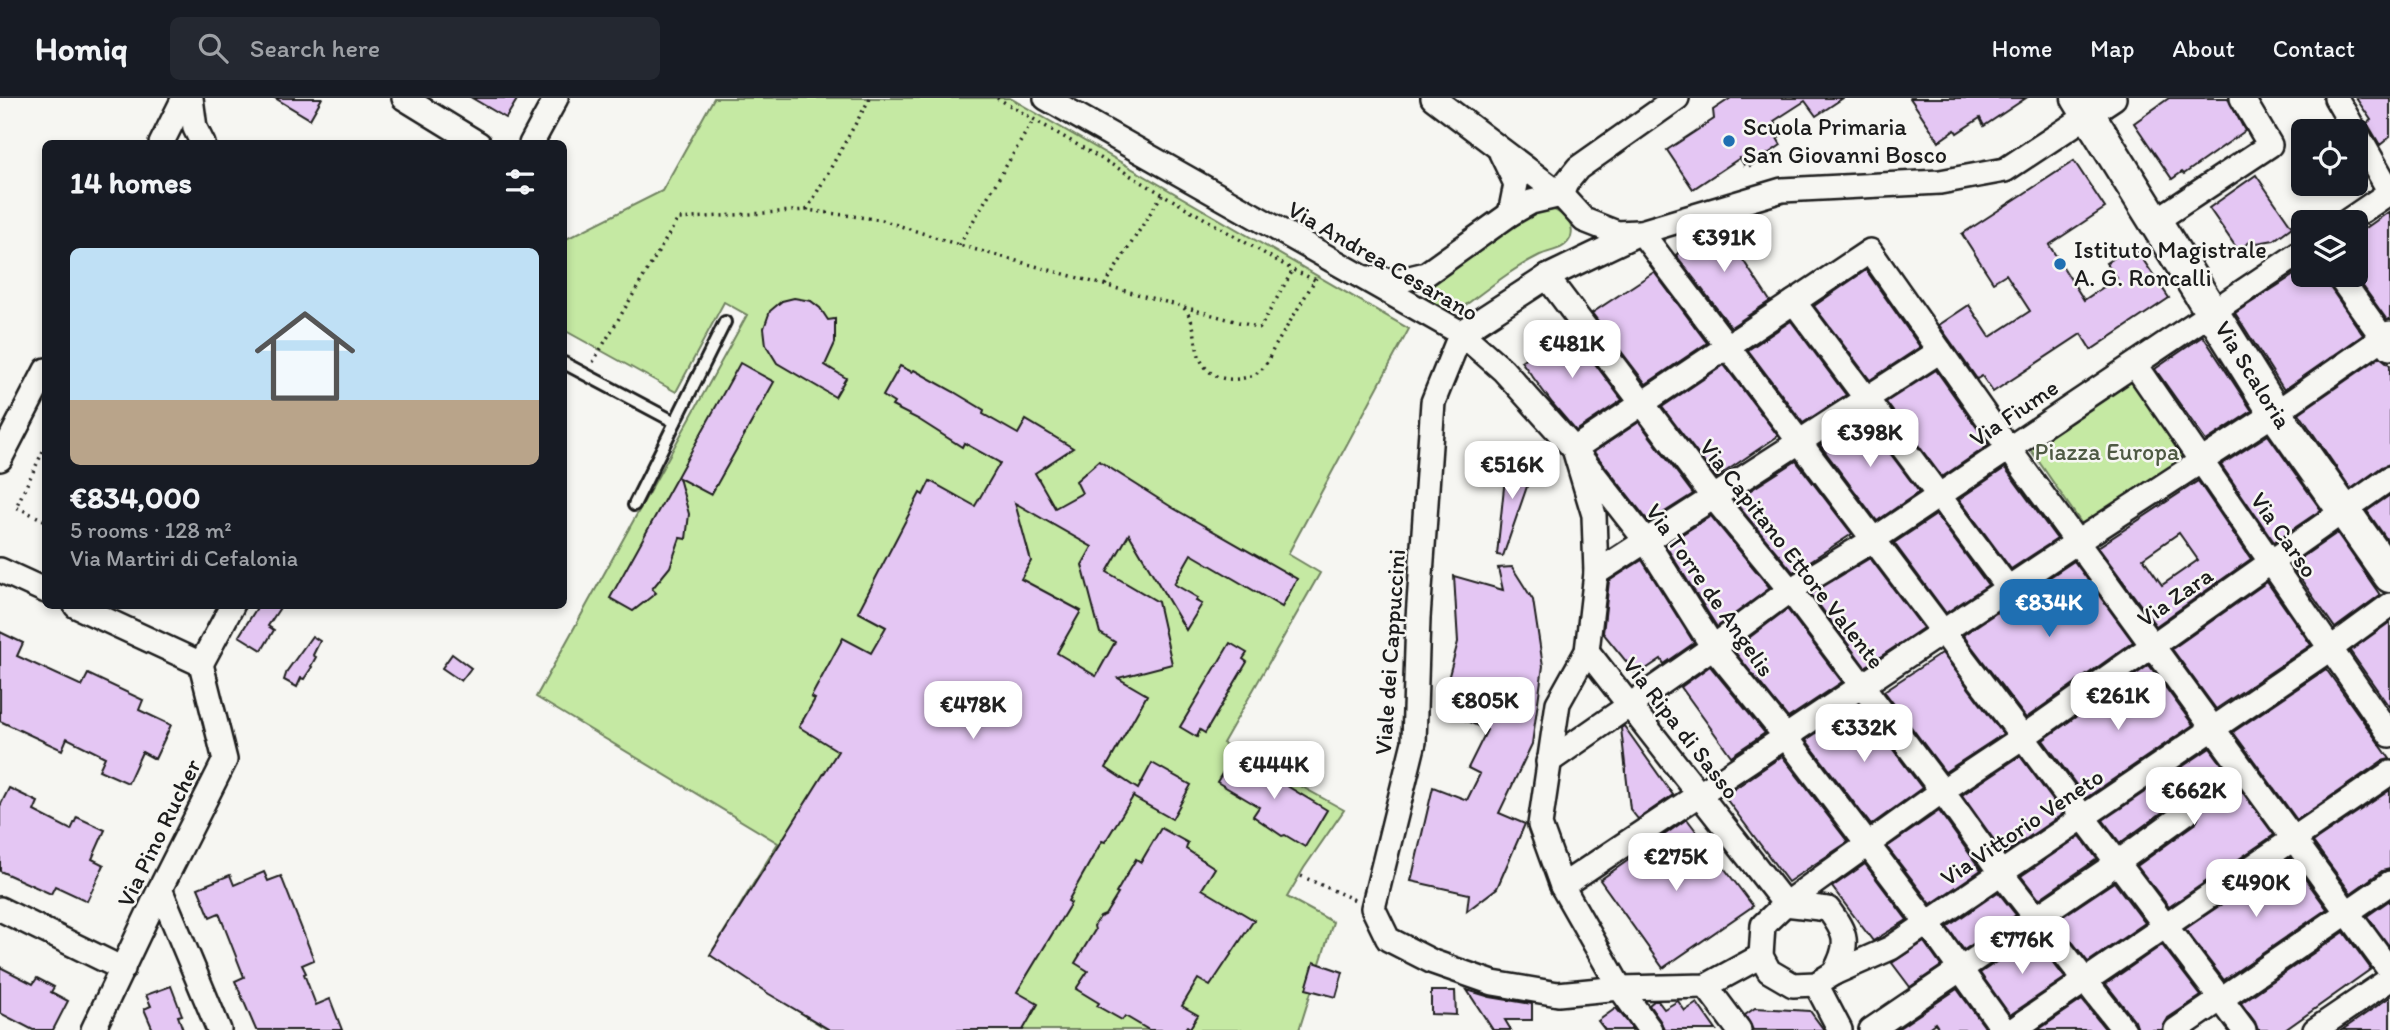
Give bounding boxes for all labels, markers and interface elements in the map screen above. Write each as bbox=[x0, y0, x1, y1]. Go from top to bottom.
search box bbox=[170, 17, 660, 80]
text: Homiq bbox=[35, 29, 128, 68]
icon: search bbox=[194, 29, 232, 67]
text: Search here bbox=[250, 32, 380, 64]
text: Home bbox=[1992, 34, 2052, 63]
text: Map bbox=[2090, 34, 2134, 63]
text: About bbox=[2172, 34, 2235, 63]
text: Contact bbox=[2273, 34, 2355, 63]
place label: Scuola Primaria San Giovanni Bosco bbox=[1743, 112, 1947, 169]
map controls bbox=[2291, 119, 2368, 287]
button: locate bbox=[2291, 119, 2368, 196]
marker: Scuola Primaria San Giovanni Bosco bbox=[1721, 133, 1737, 149]
icon: filters bbox=[501, 163, 539, 201]
text: 14 homes bbox=[70, 164, 192, 201]
street label: Via Andrea Cesarano bbox=[1283, 194, 1484, 327]
button: layers bbox=[2291, 210, 2368, 287]
pin: €391K bbox=[1675, 214, 1773, 274]
text: €391K bbox=[1692, 223, 1756, 251]
place label: Istituto Magistrale A. G. Roncalli bbox=[2074, 235, 2267, 292]
marker: Istituto Magistrale A. G. Roncalli bbox=[2052, 256, 2068, 272]
icon: home bbox=[242, 293, 368, 419]
street label: Via Scaloria bbox=[2209, 315, 2298, 435]
pin: €481K bbox=[1523, 320, 1621, 380]
text: €481K bbox=[1540, 329, 1604, 357]
street label: Via Fiume bbox=[1964, 372, 2064, 453]
pin: €398K bbox=[1821, 410, 1919, 469]
text: €398K bbox=[1838, 418, 1903, 446]
street label: Via Capitano Ettore Valente bbox=[1694, 433, 1891, 675]
park label: Piazza Europa bbox=[2035, 437, 2180, 466]
pin: €516K bbox=[1463, 442, 1561, 501]
text: €516K bbox=[1481, 450, 1543, 478]
text: €834,000 bbox=[70, 479, 201, 516]
street label: Via Carso bbox=[2244, 486, 2324, 583]
street label: Via Torre de Angelis bbox=[1640, 498, 1781, 682]
text: 5 rooms · 128 m² bbox=[70, 516, 232, 544]
text: Via Martiri di Cefalonia bbox=[70, 544, 298, 572]
street label: Viale dei Cappuccini bbox=[1368, 548, 1411, 756]
street label: Via Zara bbox=[2131, 560, 2219, 633]
pin: €834K bbox=[2000, 580, 2098, 639]
text: €834K bbox=[2016, 588, 2082, 616]
street label: Via Ripa di Sasso bbox=[1617, 651, 1746, 805]
pin: €261K bbox=[2069, 672, 2167, 732]
pin: €805K bbox=[1436, 678, 1534, 737]
text: €261K bbox=[2087, 681, 2149, 709]
pin: €478K bbox=[924, 682, 1022, 741]
text: €805K bbox=[1452, 686, 1518, 714]
text: €478K bbox=[940, 690, 1006, 718]
pin: €332K bbox=[1815, 704, 1913, 764]
text: €332K bbox=[1832, 713, 1897, 741]
pin: €444K bbox=[1225, 742, 1323, 801]
text: €444K bbox=[1239, 750, 1309, 778]
street label: Via Pino Rucher bbox=[110, 754, 207, 912]
street label: Via Vittorio Veneto bbox=[1935, 761, 2109, 892]
pin: €662K bbox=[2145, 768, 2243, 827]
text: €662K bbox=[2162, 776, 2226, 804]
pin: €275K bbox=[1627, 834, 1725, 893]
text: €275K bbox=[1644, 842, 1708, 870]
pin: €490K bbox=[2207, 860, 2305, 919]
text: €490K bbox=[2222, 868, 2290, 896]
pin: €776K bbox=[1973, 916, 2071, 976]
text: €776K bbox=[1991, 925, 2053, 953]

